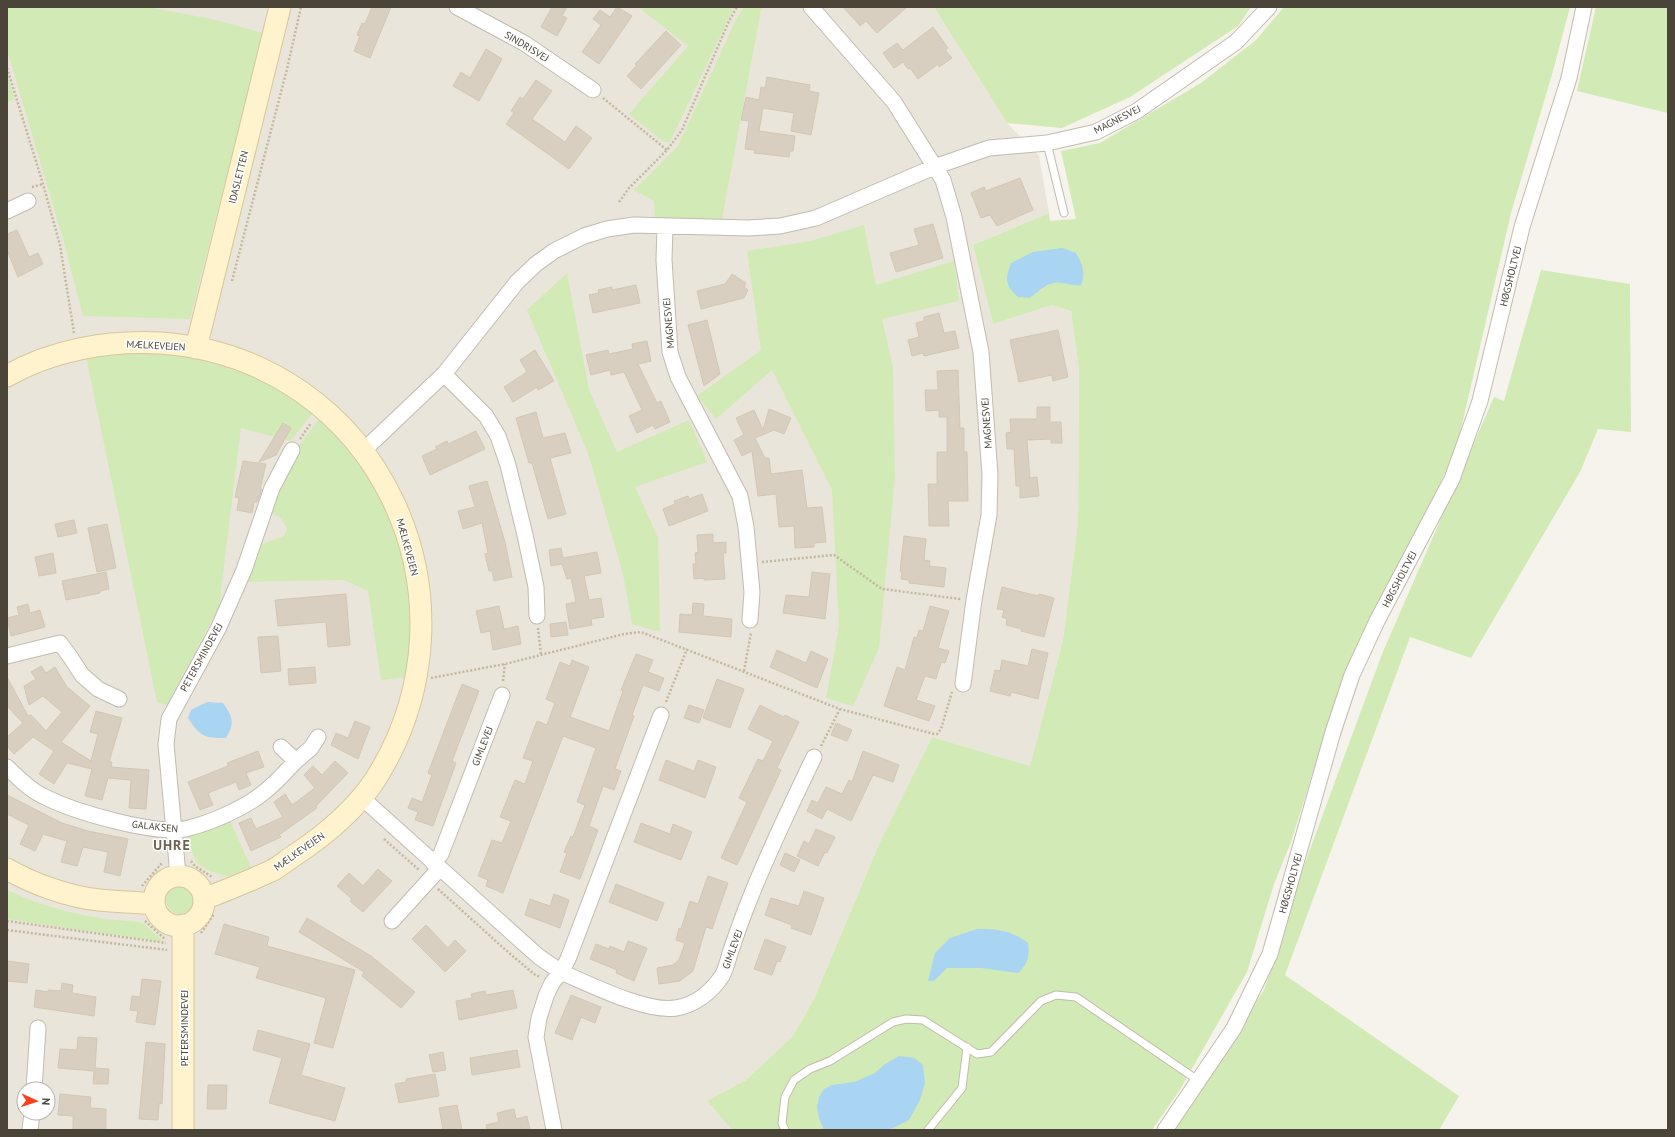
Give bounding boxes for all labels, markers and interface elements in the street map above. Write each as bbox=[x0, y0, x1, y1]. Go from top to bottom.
street label: SINDRISVEJ bbox=[502, 28, 551, 65]
street label: MAGNESVEJ bbox=[1092, 102, 1143, 137]
street label: IDASLETTEN bbox=[226, 149, 251, 205]
street label: HØGSHOLTVEJ bbox=[1497, 244, 1524, 308]
street label: MAGNESVEJ bbox=[660, 297, 677, 349]
street label: MÆLKEVEJEN bbox=[126, 337, 186, 354]
street label: MAGNESVEJ bbox=[978, 397, 995, 449]
street label: MÆLKEVEJEN bbox=[394, 517, 421, 577]
street label: HØGSHOLTVEJ bbox=[1379, 549, 1420, 610]
street label: PETERSMINDEVEJ bbox=[177, 621, 226, 694]
street label: GIMLEVEJ bbox=[469, 725, 496, 768]
street label: GALAKSEN bbox=[131, 818, 179, 835]
street label: MÆLKEVEJEN bbox=[271, 829, 327, 874]
district label: UHRE bbox=[153, 836, 191, 854]
street label: HØGSHOLTVEJ bbox=[1276, 852, 1305, 915]
street label: GIMLEVEJ bbox=[719, 927, 746, 971]
street label: PETERSMINDEVEJ bbox=[178, 990, 191, 1066]
north arrow bbox=[16, 1081, 56, 1121]
text: N bbox=[39, 1098, 53, 1106]

